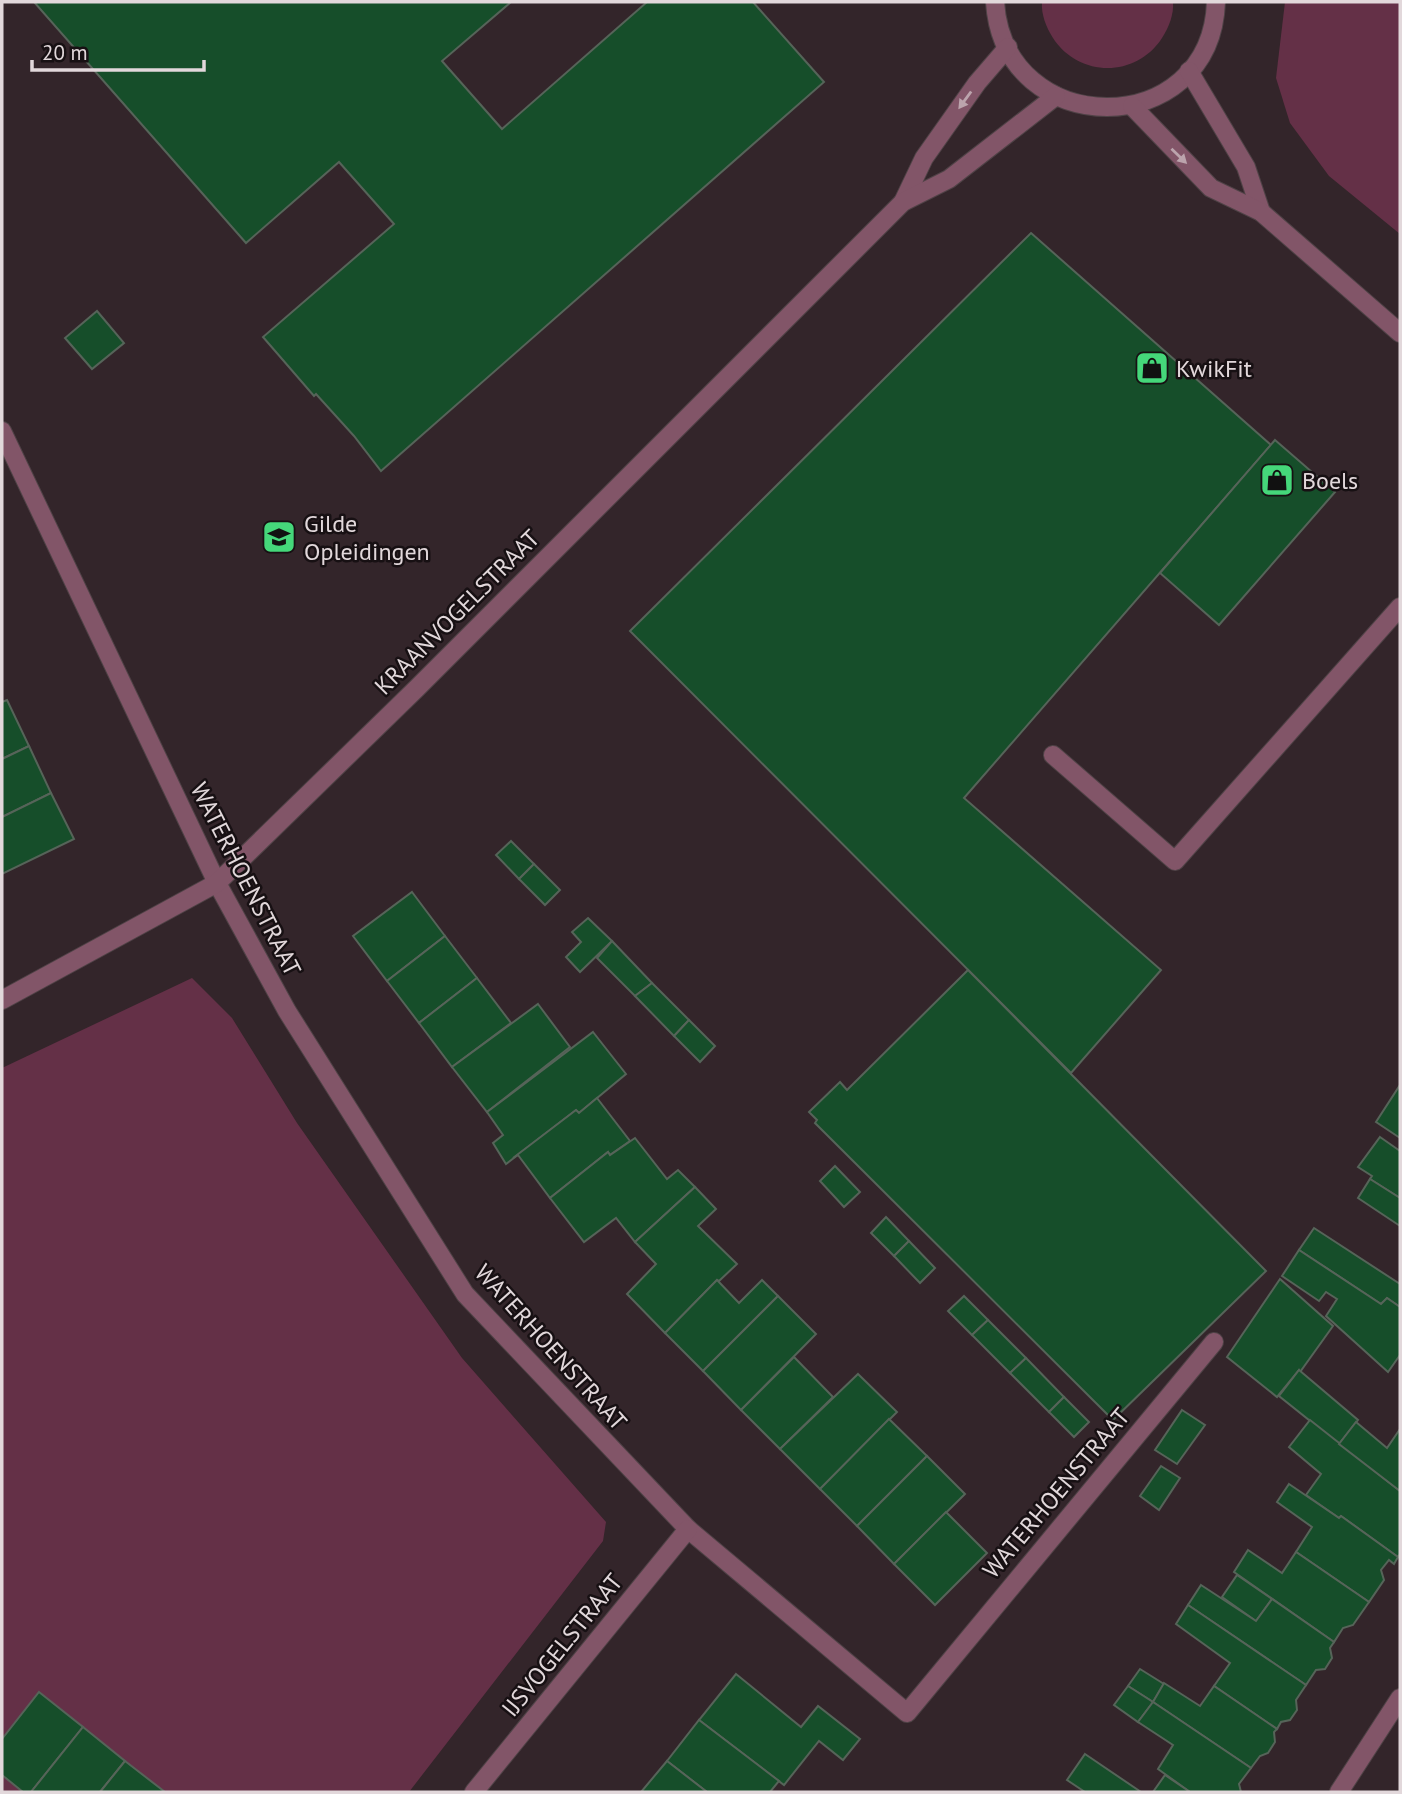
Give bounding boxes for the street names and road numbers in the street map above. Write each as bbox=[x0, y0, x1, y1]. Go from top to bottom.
street label: KRAANVOGELSTRAAT bbox=[368, 523, 546, 701]
street label: WATERHOENSTRAAT bbox=[184, 777, 308, 981]
street label: WATERHOENSTRAAT bbox=[468, 1257, 634, 1437]
street label: WATERHOENSTRAAT bbox=[976, 1401, 1136, 1585]
street label: IJSVOGELSTRAAT bbox=[495, 1567, 629, 1723]

